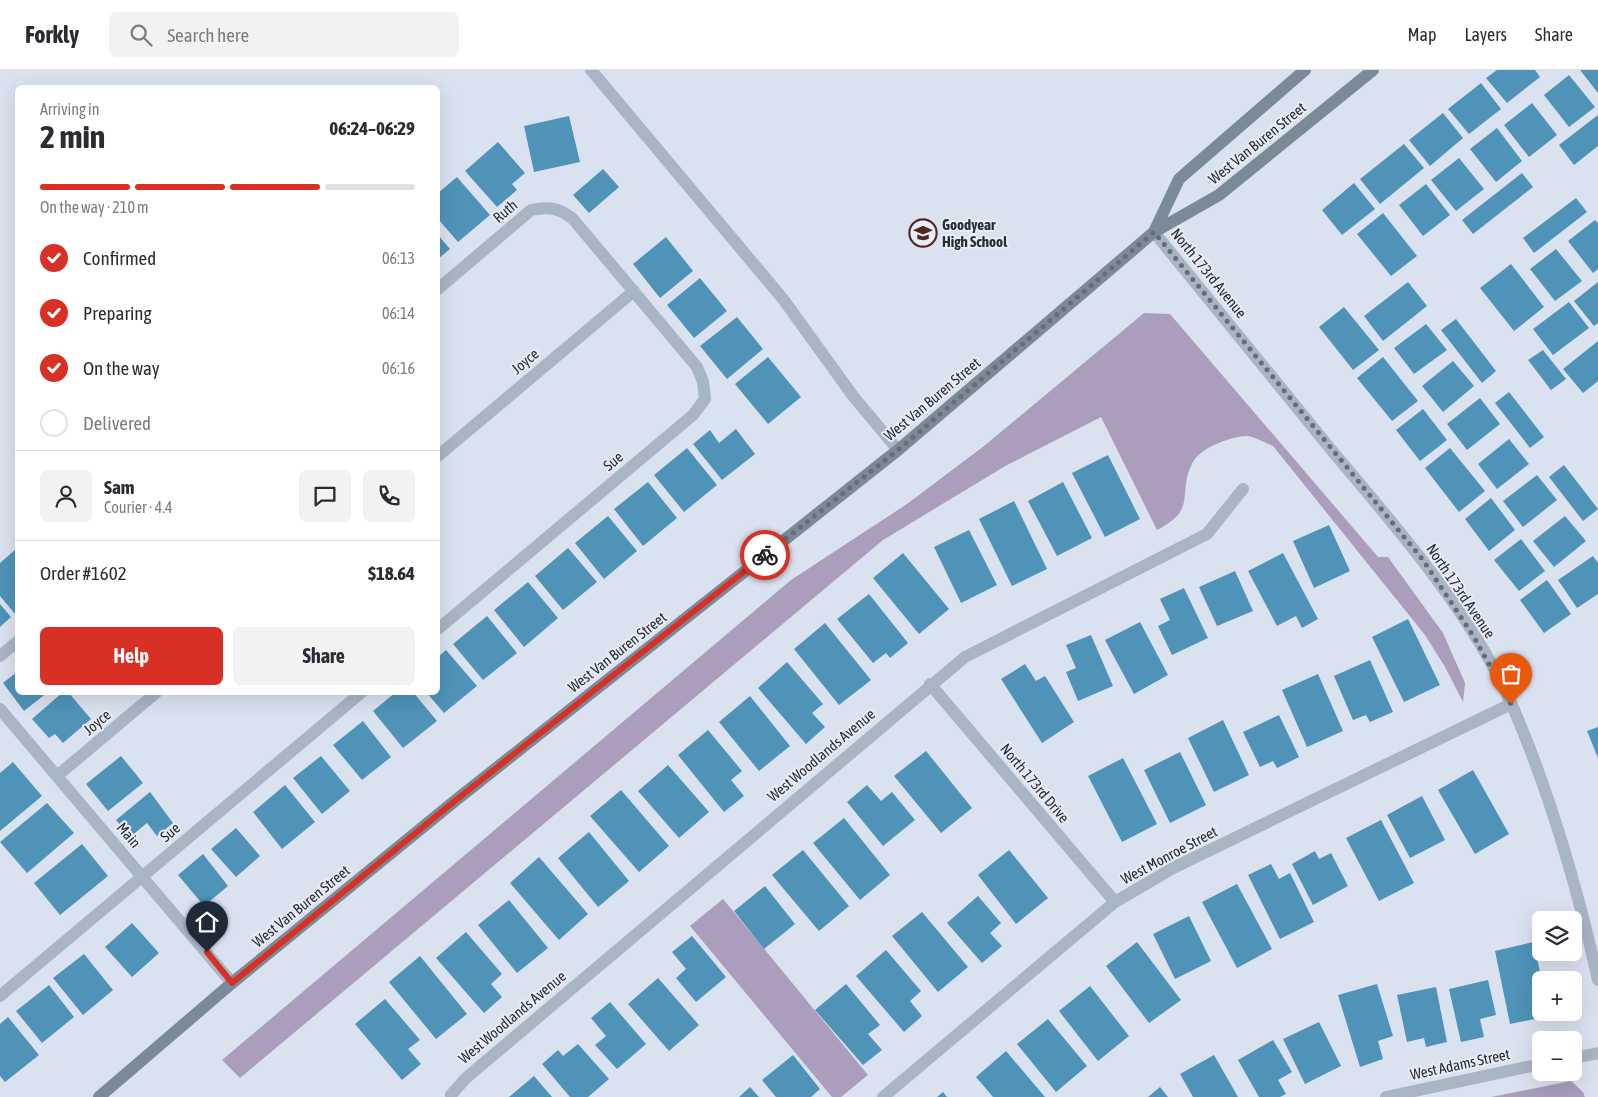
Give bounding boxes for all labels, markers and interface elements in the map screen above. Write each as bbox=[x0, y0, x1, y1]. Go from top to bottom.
search box bbox=[109, 12, 459, 57]
text: Forkly bbox=[25, 21, 79, 48]
icon: search bbox=[127, 21, 155, 49]
text: Search here bbox=[167, 24, 249, 46]
text: Map bbox=[1407, 24, 1436, 45]
text: Layers bbox=[1464, 24, 1507, 45]
text: Share bbox=[1535, 24, 1573, 45]
street label: West Van Buren Street bbox=[1205, 99, 1309, 187]
text: Arriving in bbox=[40, 100, 100, 118]
text: 06:24–06:29 bbox=[329, 117, 415, 139]
text: 2 min bbox=[40, 118, 105, 155]
street label: Ruth bbox=[489, 196, 521, 226]
text: On the way · 210 m bbox=[40, 198, 149, 216]
place label: Goodyear High School bbox=[942, 216, 1008, 250]
school or university icon: Goodyear High School bbox=[908, 218, 938, 248]
street label: North 173rd Avenue bbox=[1168, 225, 1250, 321]
icon: check bbox=[40, 244, 68, 272]
text: Confirmed bbox=[83, 247, 156, 269]
text: 06:13 bbox=[382, 249, 415, 267]
icon: check bbox=[40, 299, 68, 327]
text: Preparing bbox=[83, 302, 152, 324]
text: 06:14 bbox=[382, 304, 415, 322]
street label: Joyce bbox=[508, 345, 542, 377]
icon: check bbox=[40, 354, 68, 382]
street label: West Van Buren Street bbox=[881, 354, 983, 444]
text: On the way bbox=[83, 357, 160, 379]
text: 06:16 bbox=[382, 359, 415, 377]
text: Delivered bbox=[83, 412, 151, 434]
street label: Sue bbox=[600, 448, 626, 474]
button: person bbox=[40, 470, 92, 522]
button: chat bbox=[299, 470, 351, 522]
button: phone bbox=[363, 470, 415, 522]
text: Sam bbox=[104, 476, 135, 498]
text: Courier · 4.4 bbox=[104, 498, 173, 516]
courier bbox=[740, 530, 790, 580]
icon: bike bbox=[751, 541, 779, 569]
street label: North 173rd Avenue bbox=[1423, 541, 1499, 642]
text: Order #1602 bbox=[40, 562, 127, 584]
text: $18.64 bbox=[368, 562, 415, 584]
street label: West Van Buren Street bbox=[565, 608, 669, 696]
button: Help bbox=[40, 627, 223, 685]
button: Share bbox=[233, 627, 415, 685]
pin bbox=[1490, 653, 1532, 704]
icon: bag bbox=[1497, 660, 1525, 688]
street label: West Woodlands Avenue bbox=[764, 705, 878, 805]
street label: Joyce bbox=[80, 706, 114, 738]
street label: North 173rd Drive bbox=[997, 740, 1073, 826]
street label: Main bbox=[114, 819, 144, 851]
street label: Sue bbox=[157, 819, 183, 845]
street label: West Monroe Street bbox=[1118, 822, 1220, 888]
street label: West Van Buren Street bbox=[249, 862, 353, 950]
pin bbox=[186, 901, 228, 952]
icon: home bbox=[193, 908, 221, 936]
map controls bbox=[1532, 911, 1582, 1081]
button: layers bbox=[1532, 911, 1582, 961]
street label: West Woodlands Avenue bbox=[455, 967, 569, 1067]
button: + bbox=[1532, 971, 1582, 1021]
button: − bbox=[1532, 1031, 1582, 1081]
street label: West Adams Street bbox=[1409, 1045, 1511, 1083]

